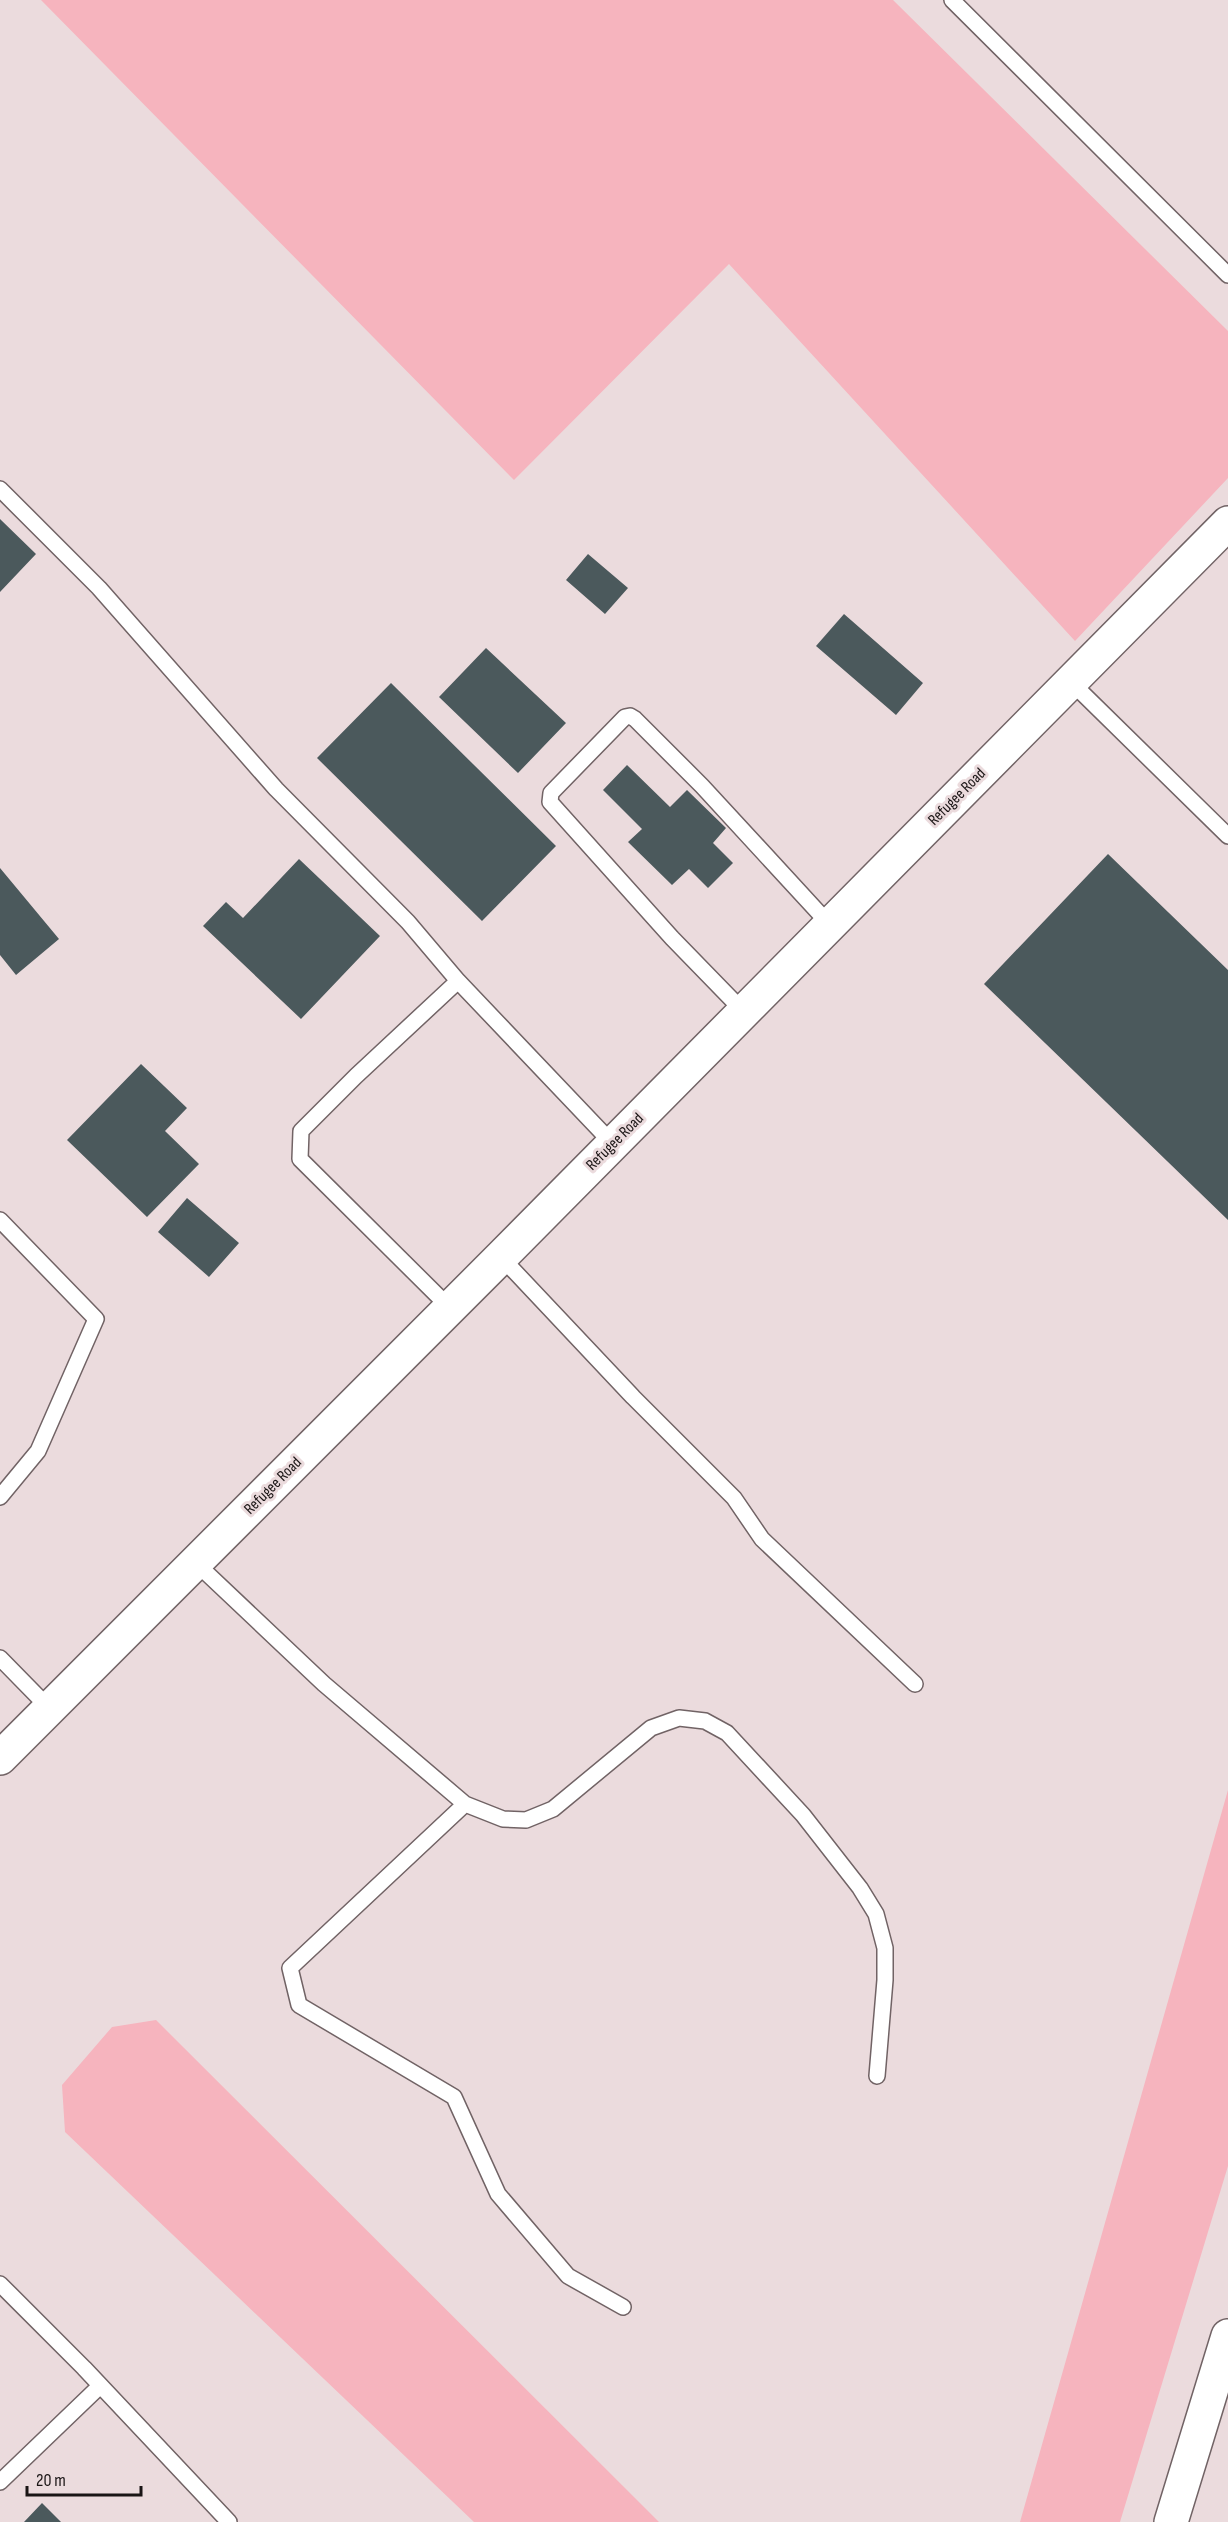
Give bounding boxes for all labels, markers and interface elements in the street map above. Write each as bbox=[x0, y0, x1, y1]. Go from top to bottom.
street label: Refugee Road bbox=[924, 764, 990, 830]
street label: Refugee Road bbox=[582, 1109, 648, 1175]
street label: Refugee Road bbox=[240, 1453, 306, 1519]
scale bar bbox=[27, 2459, 141, 2497]
text: 20 m bbox=[36, 2470, 66, 2491]

